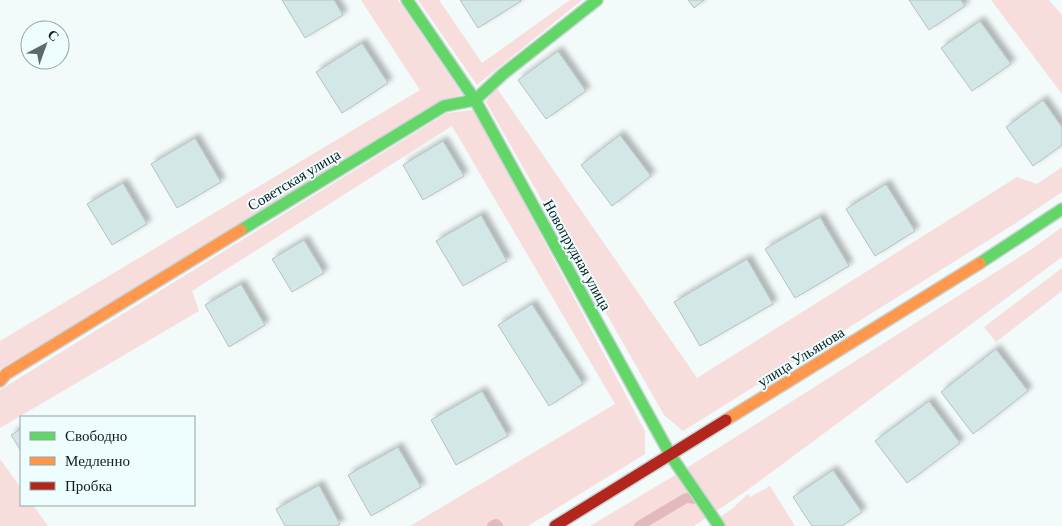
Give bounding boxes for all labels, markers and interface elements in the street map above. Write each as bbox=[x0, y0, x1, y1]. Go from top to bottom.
north arrow bbox=[20, 20, 70, 70]
text: С bbox=[44, 26, 63, 45]
street label: Советская улица bbox=[245, 146, 343, 214]
street label: Новопрудная улица bbox=[540, 197, 614, 313]
street label: улица Ульянова bbox=[755, 324, 848, 390]
legend bbox=[20, 416, 195, 506]
text: Свободно bbox=[65, 428, 127, 444]
text: Медленно bbox=[65, 453, 130, 469]
text: Пробка bbox=[65, 478, 113, 494]

